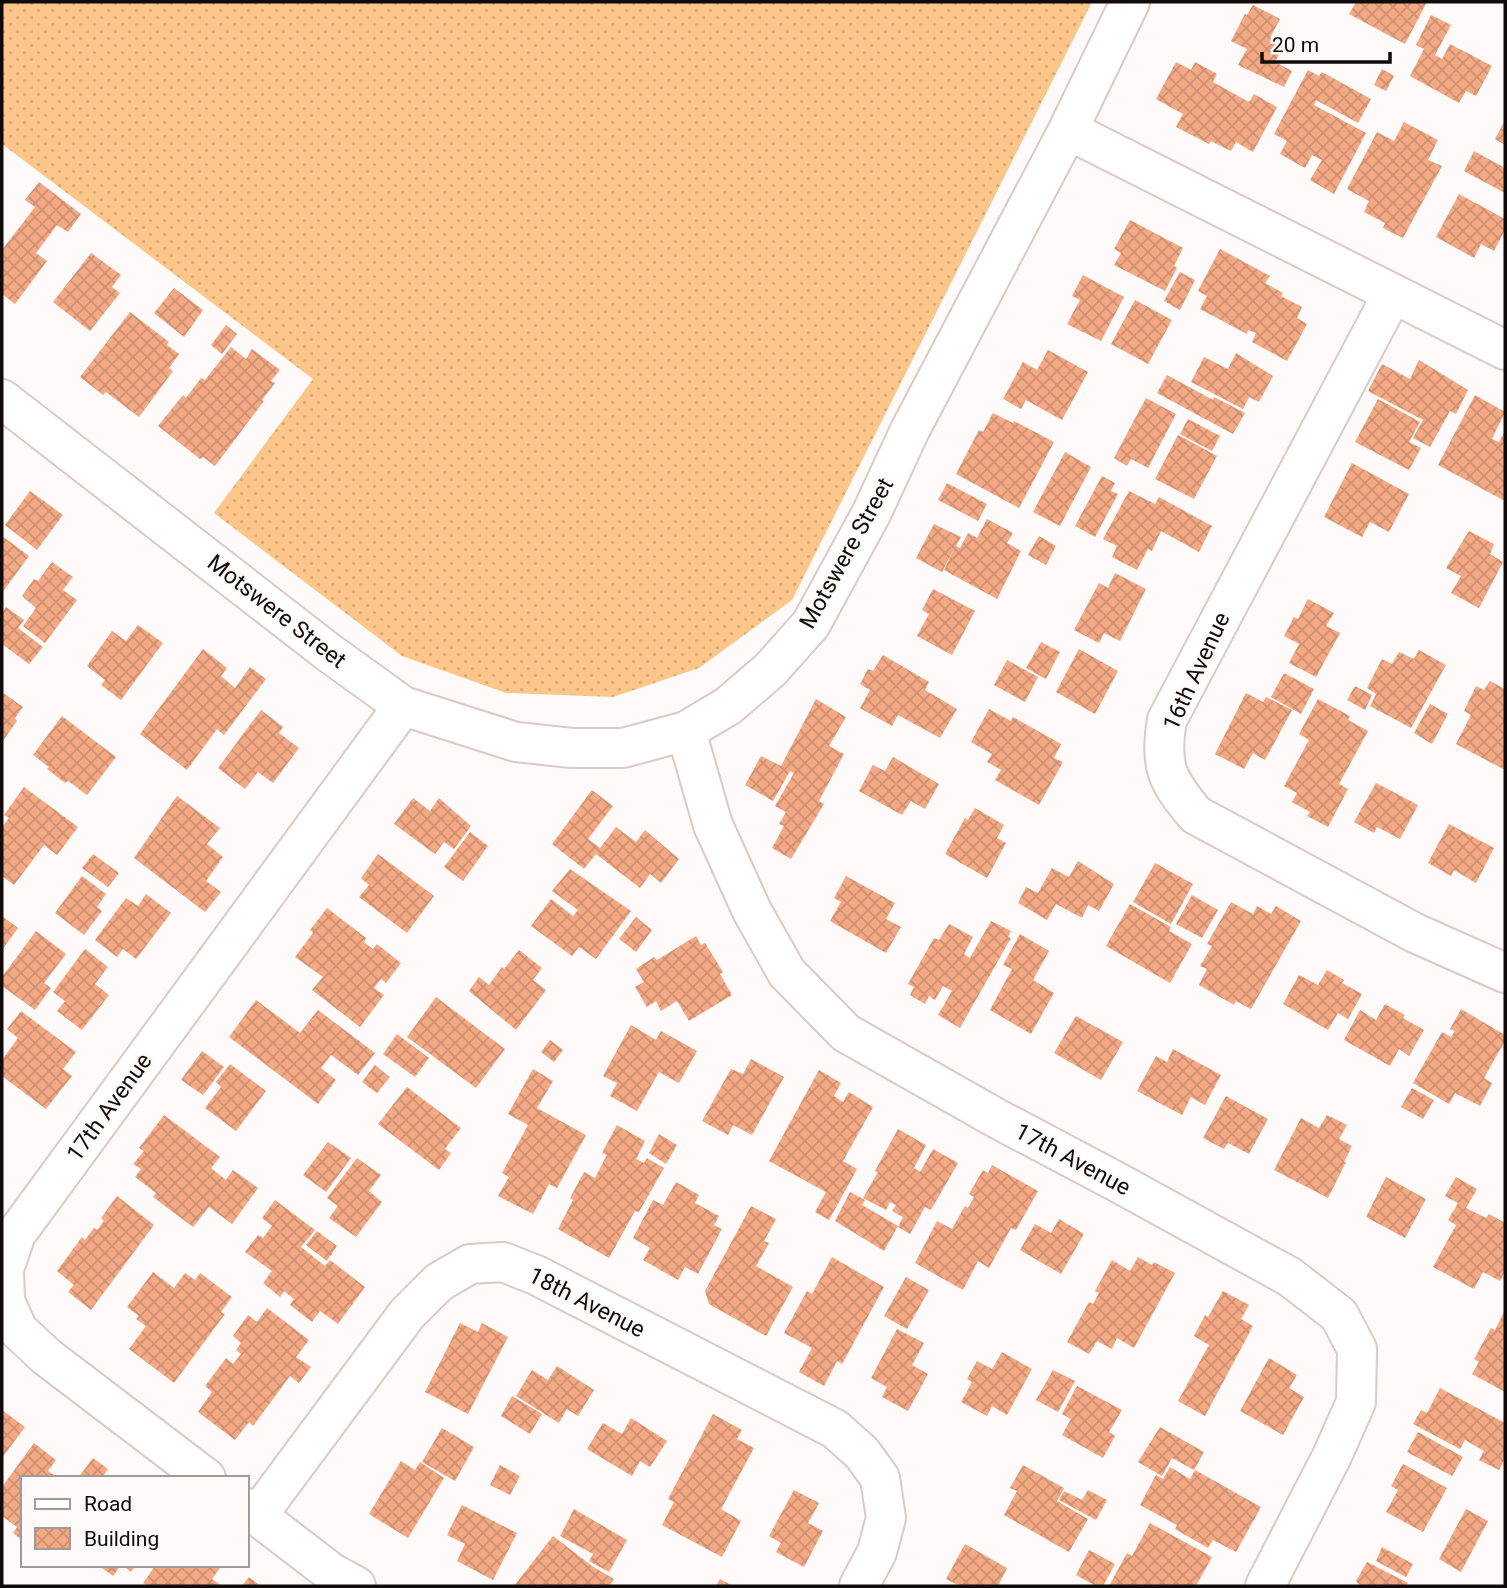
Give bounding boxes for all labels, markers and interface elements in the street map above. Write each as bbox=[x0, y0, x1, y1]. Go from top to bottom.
scale bar bbox=[1262, 21, 1390, 65]
text: 20 m bbox=[1272, 33, 1319, 57]
street label: Motswere Street bbox=[794, 473, 899, 633]
street label: Motswere Street bbox=[202, 549, 351, 674]
street label: 16th Avenue bbox=[1157, 608, 1236, 734]
street label: 17th Avenue bbox=[61, 1048, 158, 1167]
street label: 17th Avenue bbox=[1010, 1118, 1135, 1201]
street label: 18th Avenue bbox=[524, 1262, 649, 1343]
legend bbox=[21, 1476, 248, 1567]
text: Road bbox=[84, 1492, 132, 1516]
text: Building bbox=[84, 1527, 159, 1551]

